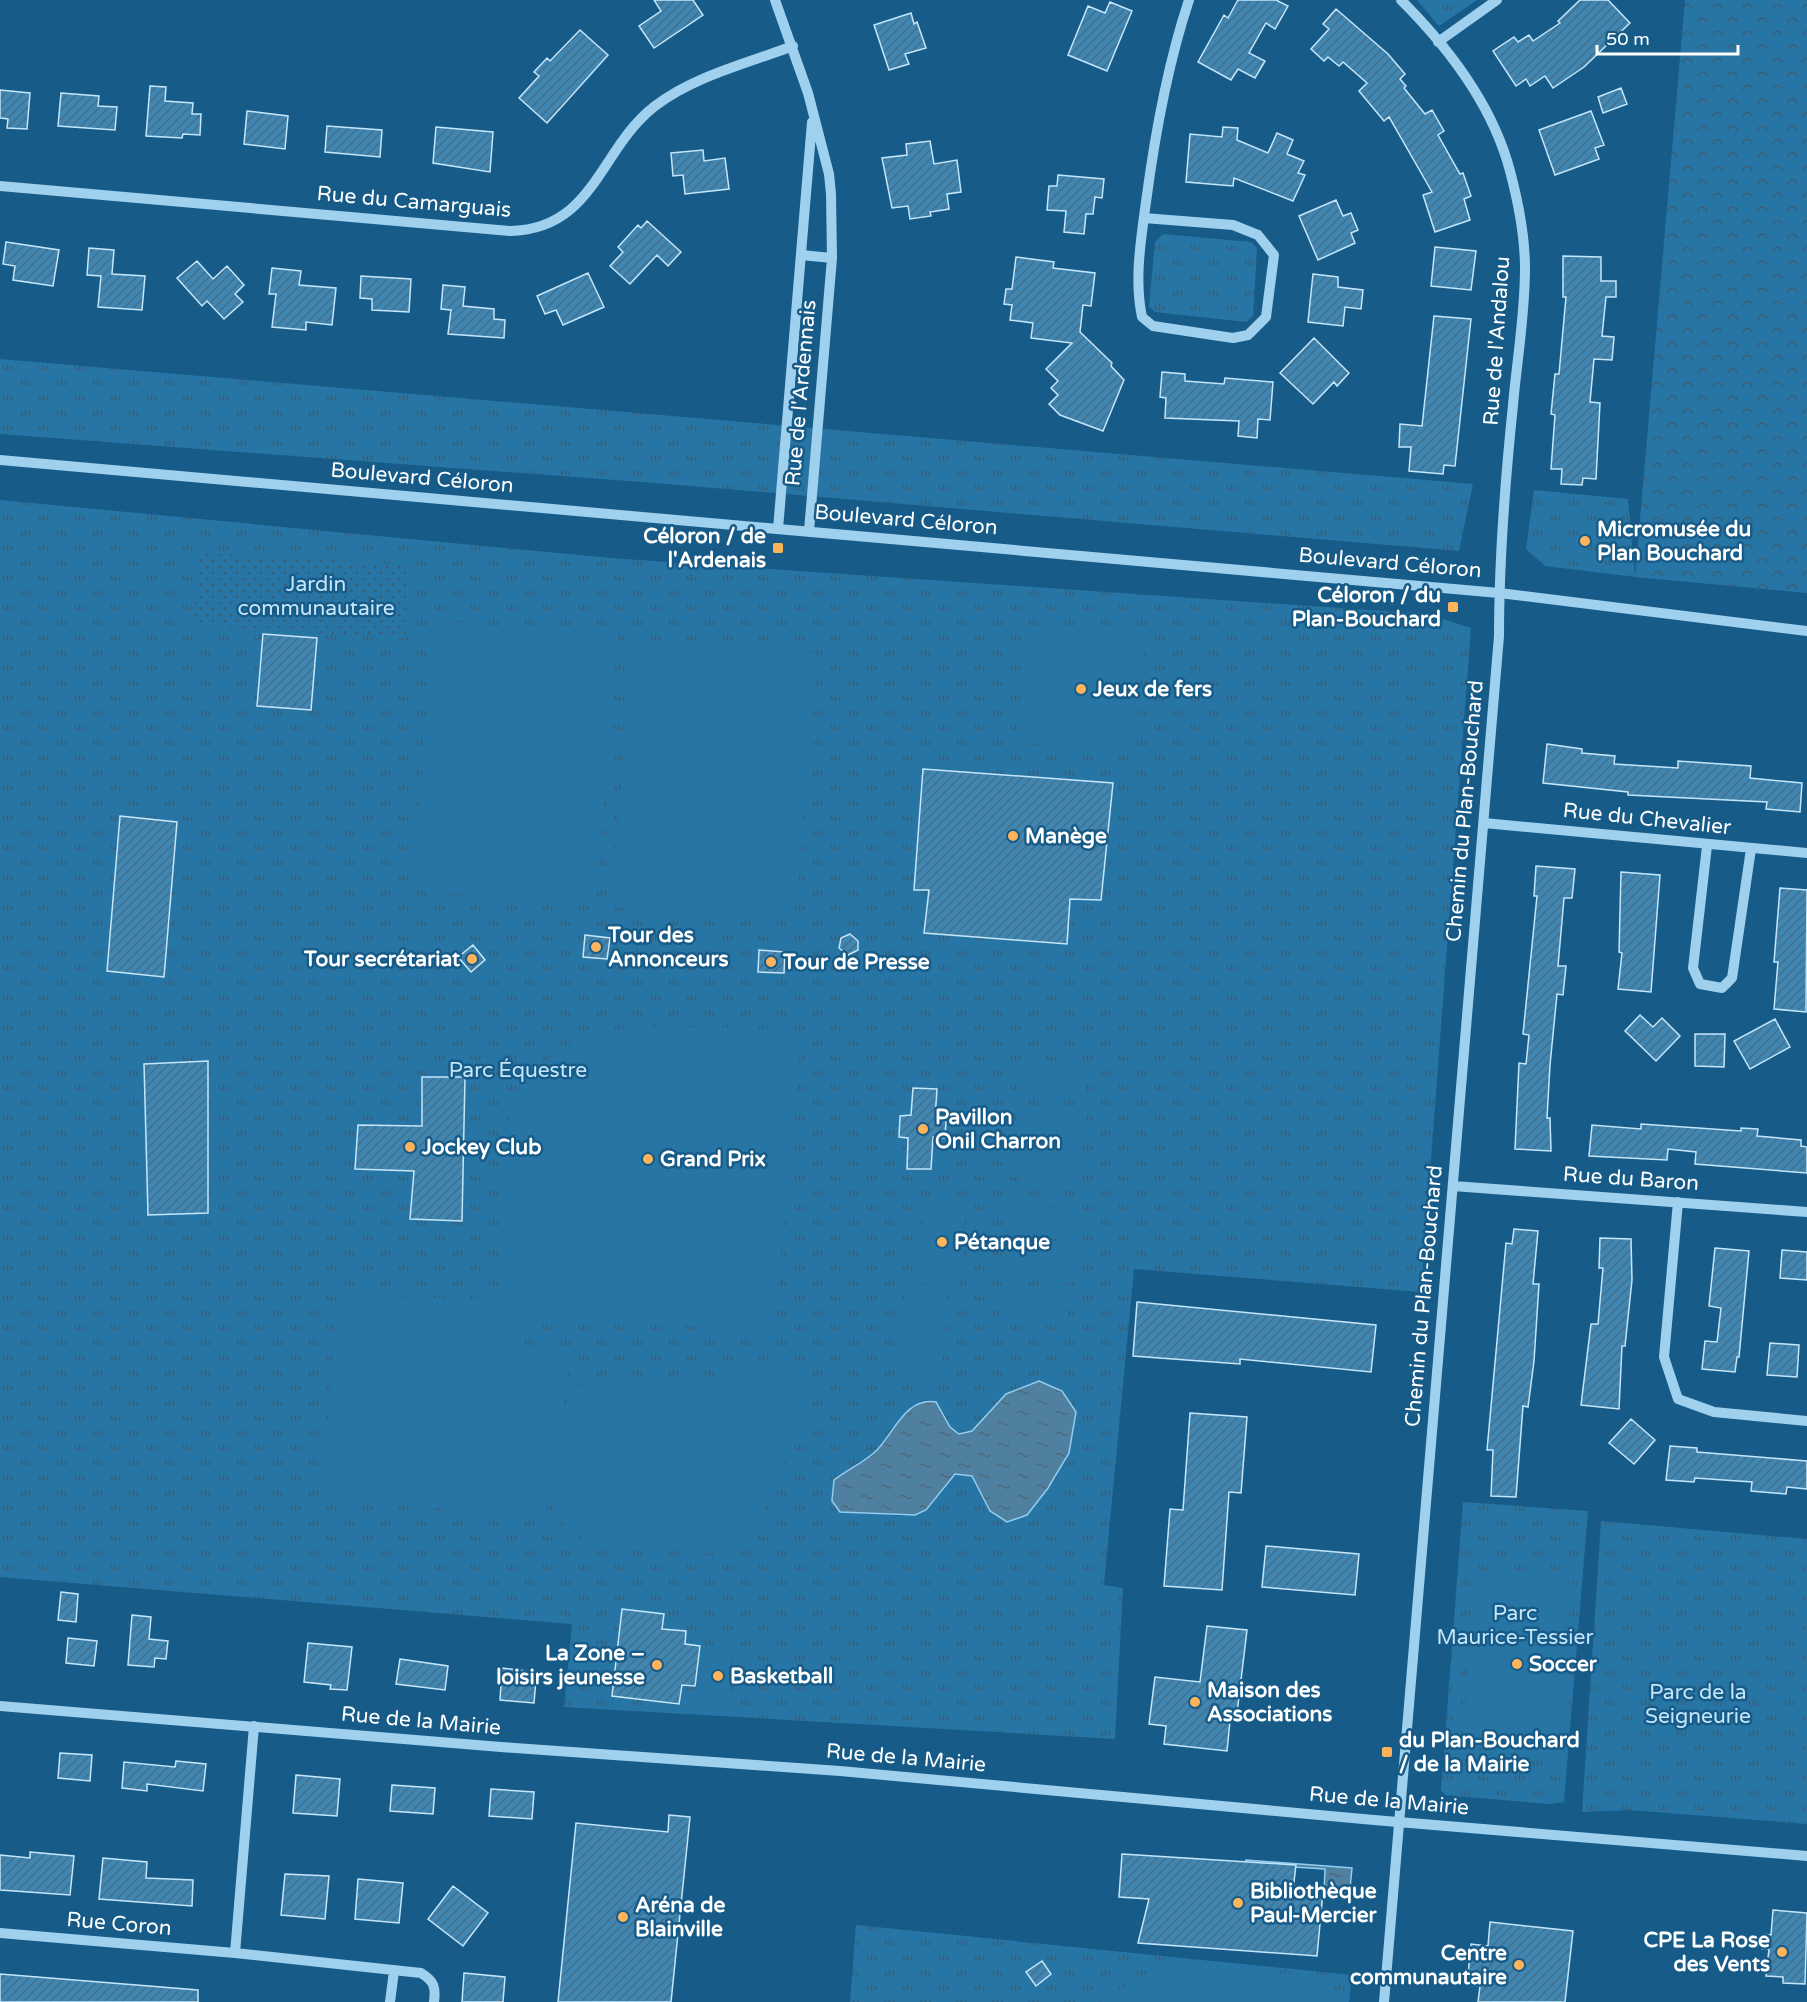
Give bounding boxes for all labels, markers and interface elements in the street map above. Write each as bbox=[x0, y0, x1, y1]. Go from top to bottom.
scale bar bbox=[1597, 18, 1738, 56]
text: 50 m bbox=[1606, 28, 1650, 50]
street label: Rue du Camarguais bbox=[316, 181, 512, 223]
street label: Rue de l'Andalou bbox=[1479, 255, 1515, 427]
street label: Rue de l'Ardennais bbox=[780, 299, 822, 487]
street label: Boulevard Céloron bbox=[329, 458, 515, 498]
street label: Boulevard Céloron bbox=[813, 500, 999, 540]
place label: Micromusée du Plan Bouchard bbox=[1597, 517, 1751, 566]
place label: Céloron / de l'Ardenais bbox=[643, 524, 766, 573]
marker: Micromusée du Plan Bouchard bbox=[1578, 534, 1592, 548]
marker: Céloron / de l'Ardenais bbox=[771, 541, 785, 555]
street label: Boulevard Céloron bbox=[1297, 543, 1483, 583]
park label: Jardin communautaire bbox=[237, 572, 395, 621]
place label: Céloron / du Plan-Bouchard bbox=[1292, 583, 1441, 632]
marker: Céloron / du Plan-Bouchard bbox=[1446, 600, 1460, 614]
place label: Jeux de fers bbox=[1092, 677, 1212, 702]
street label: Chemin du Plan-Bouchard bbox=[1441, 679, 1489, 943]
marker: Jeux de fers bbox=[1074, 682, 1088, 696]
street label: Rue du Chevalier bbox=[1562, 798, 1732, 840]
place label: Manège bbox=[1025, 824, 1107, 849]
marker: Manège bbox=[1006, 829, 1020, 843]
place label: Tour des Annonceurs bbox=[607, 923, 729, 972]
marker: Tour des Annonceurs bbox=[589, 940, 603, 954]
place label: Tour secrétariat bbox=[303, 947, 460, 972]
place label: Tour de Presse bbox=[782, 950, 930, 975]
marker: Tour secrétariat bbox=[465, 952, 479, 966]
marker: Tour de Presse bbox=[764, 955, 778, 969]
park label: Parc Équestre bbox=[449, 1058, 587, 1083]
place label: Pavillon Onil Charron bbox=[935, 1105, 1061, 1154]
marker: Pavillon Onil Charron bbox=[916, 1122, 930, 1136]
place label: Jockey Club bbox=[421, 1135, 541, 1160]
marker: Jockey Club bbox=[403, 1140, 417, 1154]
place label: Grand Prix bbox=[660, 1147, 766, 1172]
marker: Grand Prix bbox=[641, 1152, 655, 1166]
street label: Rue du Baron bbox=[1562, 1162, 1700, 1196]
street label: Chemin du Plan-Bouchard bbox=[1400, 1164, 1448, 1428]
place label: Pétanque bbox=[954, 1230, 1050, 1255]
marker: Pétanque bbox=[935, 1235, 949, 1249]
park label: Parc Maurice-Tessier bbox=[1437, 1601, 1593, 1650]
place label: La Zone – loisirs jeunesse bbox=[496, 1641, 645, 1690]
place label: Soccer bbox=[1529, 1652, 1598, 1677]
marker: Soccer bbox=[1510, 1657, 1524, 1671]
marker: La Zone – loisirs jeunesse bbox=[650, 1658, 664, 1672]
place label: Basketball bbox=[730, 1664, 833, 1689]
marker: Basketball bbox=[711, 1669, 725, 1683]
place label: Maison des Associations bbox=[1207, 1678, 1332, 1727]
park label: Parc de la Seigneurie bbox=[1645, 1680, 1751, 1729]
marker: Maison des Associations bbox=[1188, 1695, 1202, 1709]
street label: Rue de la Mairie bbox=[340, 1702, 502, 1740]
place label: du Plan-Bouchard / de la Mairie bbox=[1399, 1728, 1580, 1777]
street label: Rue de la Mairie bbox=[825, 1739, 987, 1777]
marker: du Plan-Bouchard / de la Mairie bbox=[1380, 1745, 1394, 1759]
street label: Rue de la Mairie bbox=[1308, 1782, 1470, 1820]
place label: Bibliothèque Paul-Mercier bbox=[1250, 1879, 1378, 1928]
place label: Aréna de Blainville bbox=[635, 1893, 725, 1942]
marker: Bibliothèque Paul-Mercier bbox=[1231, 1896, 1245, 1910]
street label: Rue Coron bbox=[65, 1907, 173, 1941]
marker: Aréna de Blainville bbox=[616, 1910, 630, 1924]
place label: CPE La Rose des Vents bbox=[1643, 1928, 1770, 1977]
place label: Centre communautaire bbox=[1350, 1941, 1507, 1990]
marker: CPE La Rose des Vents bbox=[1775, 1945, 1789, 1959]
marker: Centre communautaire bbox=[1512, 1958, 1526, 1972]

